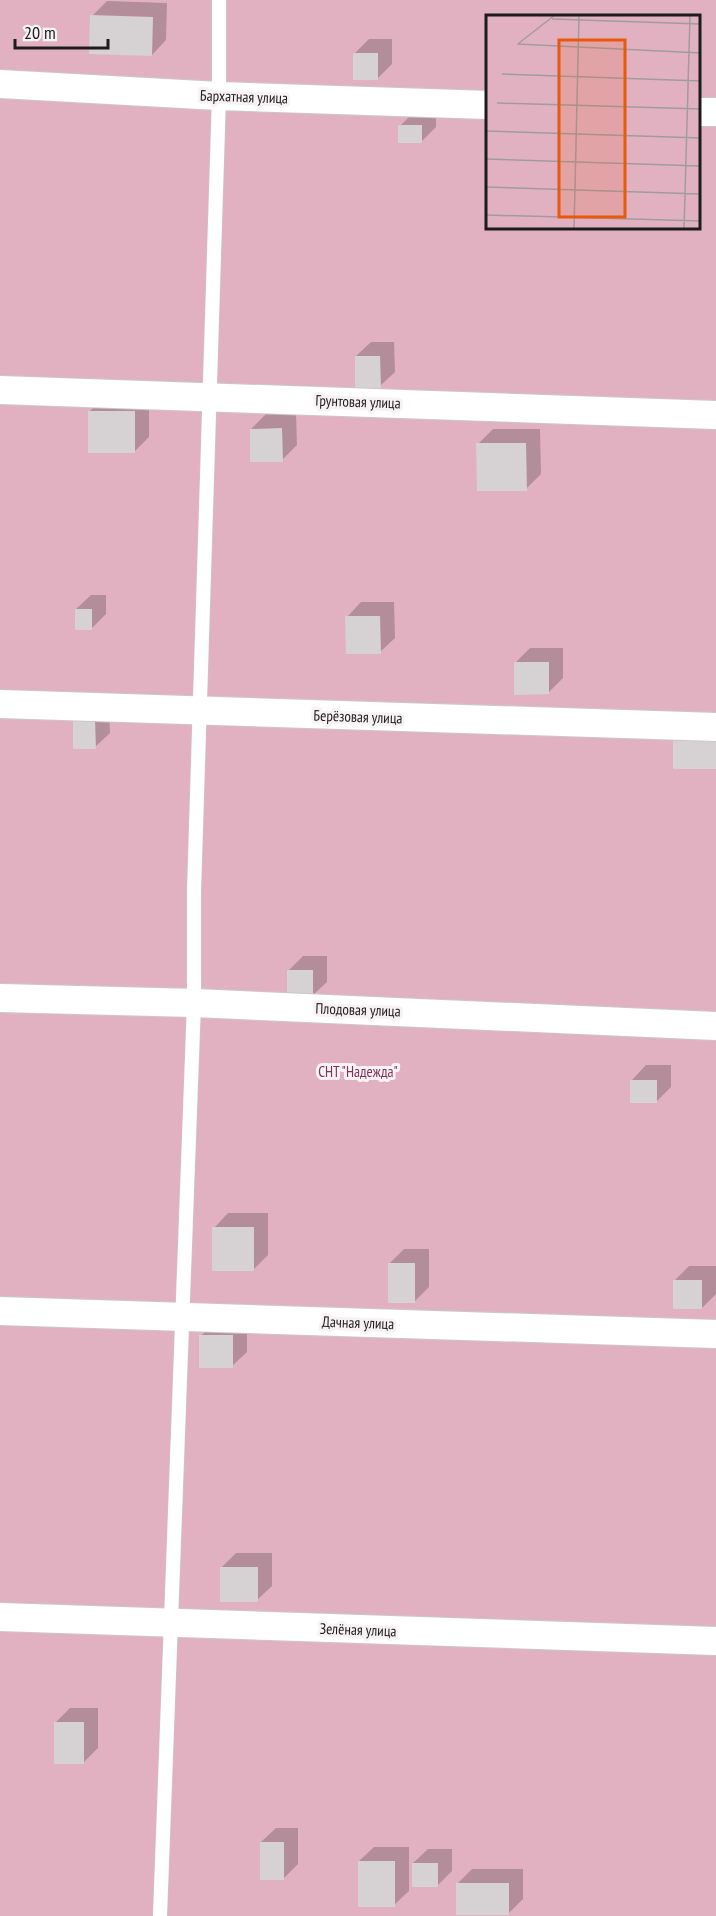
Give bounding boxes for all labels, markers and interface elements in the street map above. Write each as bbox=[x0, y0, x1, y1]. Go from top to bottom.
scale bar bbox=[15, 12, 108, 50]
inset map bbox=[486, 15, 701, 230]
text: 20 m bbox=[24, 21, 56, 44]
street label: Бархатная улица bbox=[200, 85, 288, 108]
street label: Грунтовая улица bbox=[315, 391, 401, 412]
street label: Берёзовая улица bbox=[313, 705, 403, 728]
street label: Плодовая улица bbox=[315, 999, 401, 1020]
park label: СНТ "Надежда" bbox=[318, 1062, 398, 1081]
street label: Дачная улица bbox=[322, 1312, 394, 1333]
street label: Зелёная улица bbox=[319, 1619, 397, 1640]

